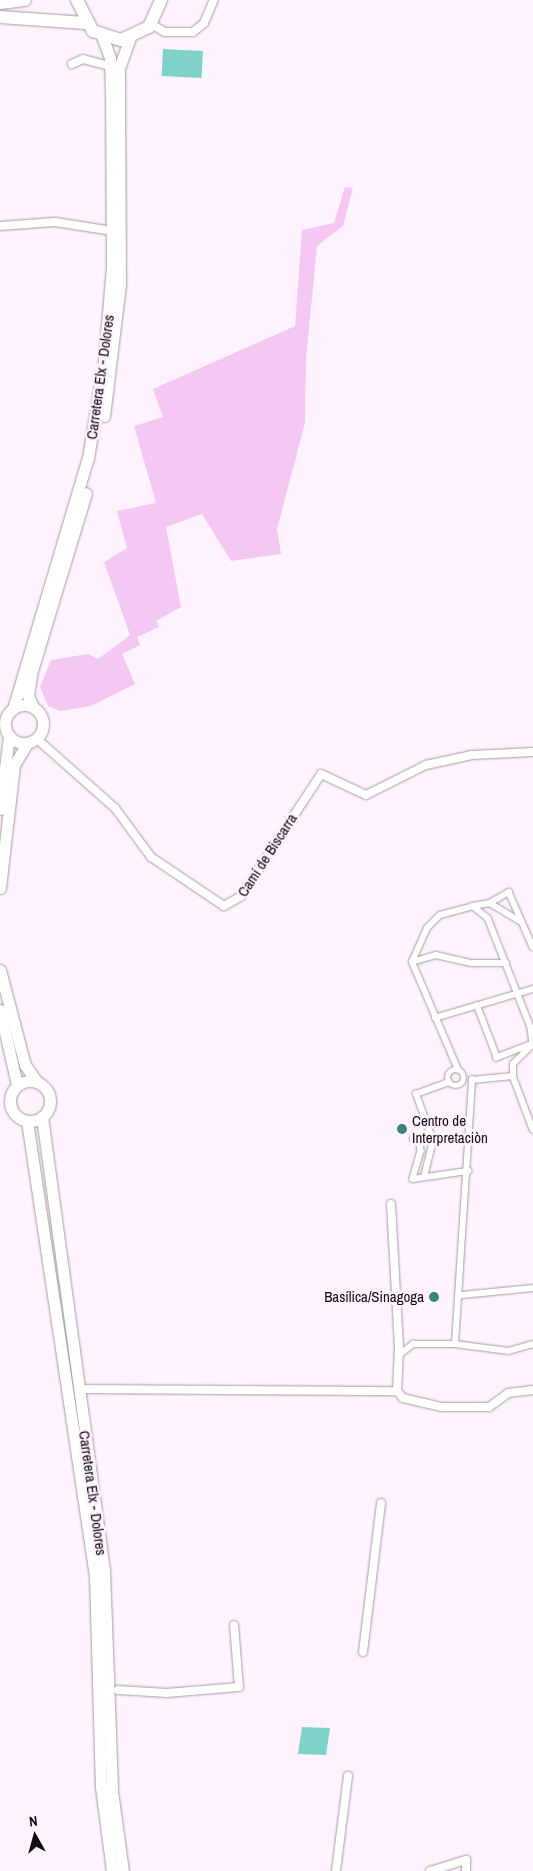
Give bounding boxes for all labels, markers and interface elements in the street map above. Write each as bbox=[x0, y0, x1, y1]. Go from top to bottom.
street label: Carretera Elx - Dolores bbox=[82, 313, 118, 441]
street label: Camí de Biscarra bbox=[233, 810, 301, 900]
place label: Centro de Interpretaciòn bbox=[412, 1111, 488, 1146]
marker: Centro de Interpretaciòn bbox=[396, 1123, 408, 1135]
place label: Basílica/Sinagoga bbox=[324, 1288, 424, 1306]
marker: Basílica/Sinagoga bbox=[428, 1291, 440, 1303]
street label: Carretera Elx - Dolores bbox=[75, 1429, 111, 1557]
north arrow bbox=[10, 1811, 60, 1861]
text: N bbox=[28, 1812, 38, 1831]

